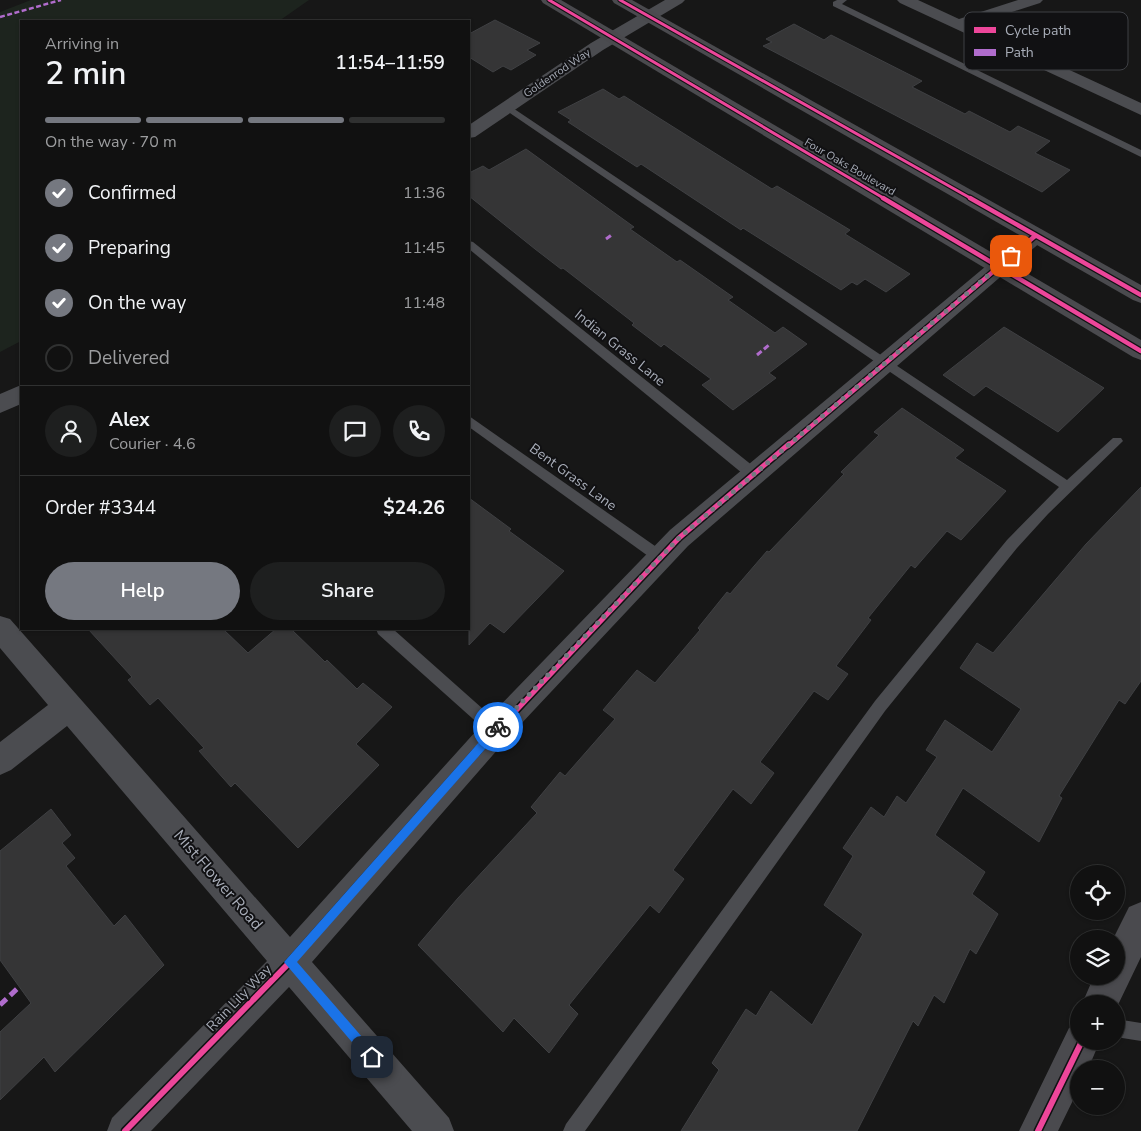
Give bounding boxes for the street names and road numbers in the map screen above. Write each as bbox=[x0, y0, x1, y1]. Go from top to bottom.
street label: Goldenrod Way bbox=[520, 45, 594, 101]
street label: Four Oaks Boulevard bbox=[802, 135, 898, 199]
street label: Indian Grass Lane bbox=[571, 305, 669, 391]
street label: Bent Grass Lane bbox=[526, 439, 620, 515]
street label: Mist Flower Road bbox=[168, 825, 268, 935]
street label: Rain Lily Way bbox=[202, 960, 276, 1036]

